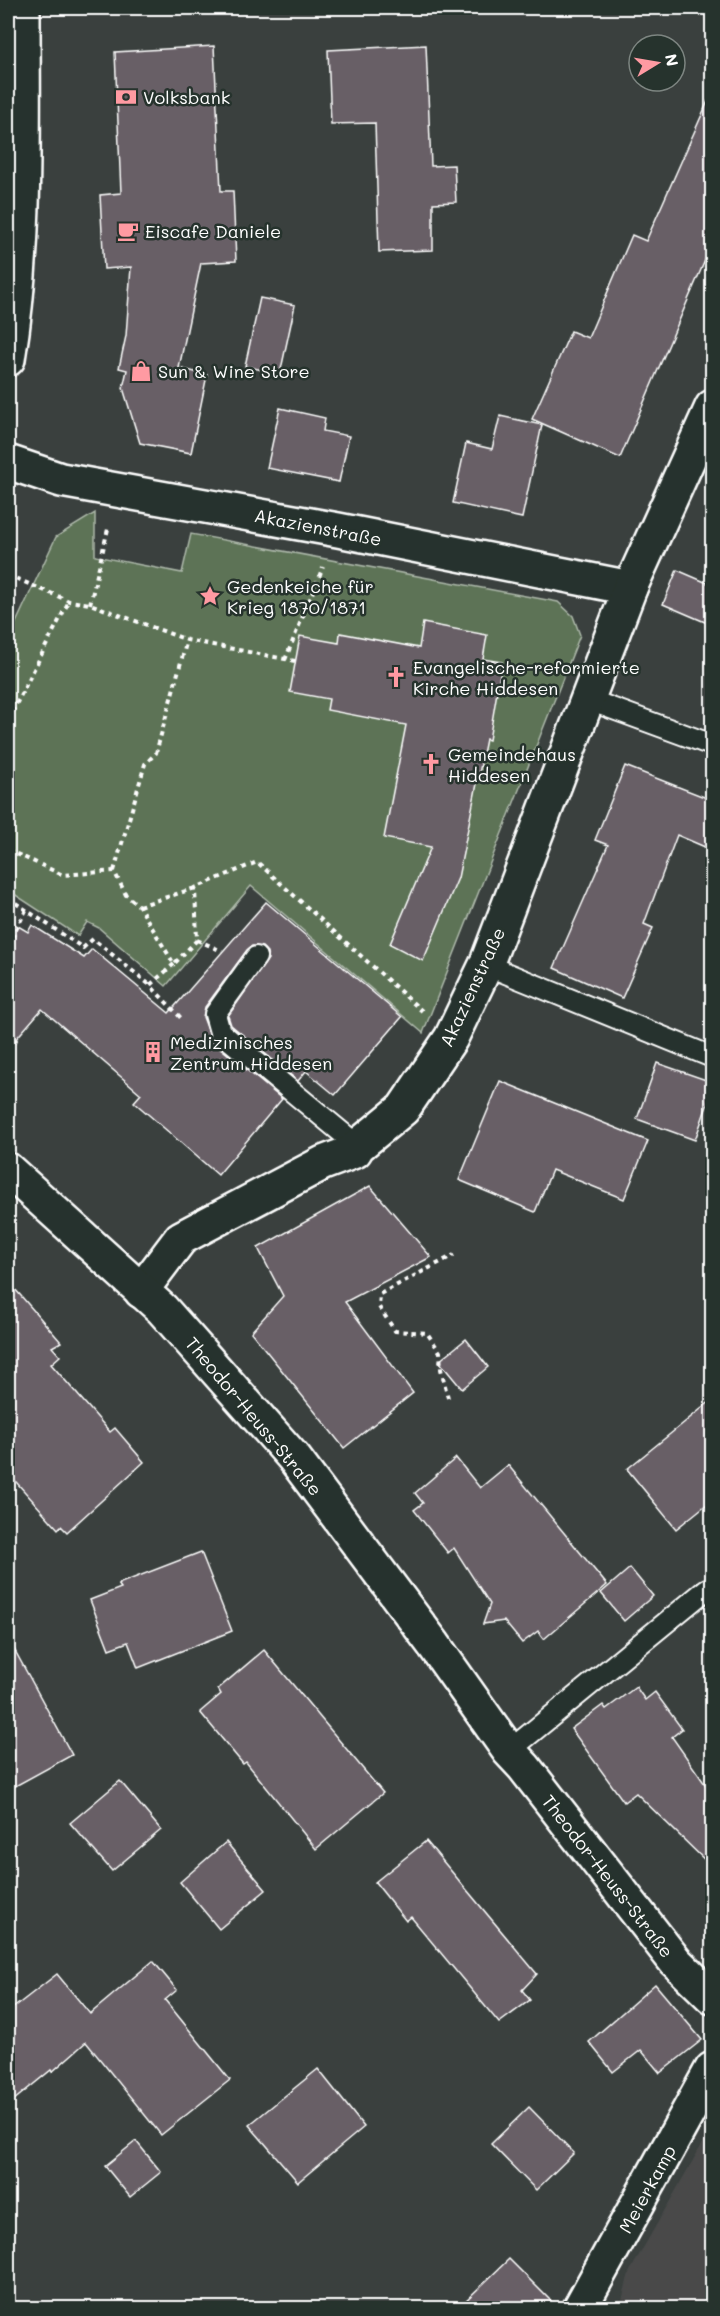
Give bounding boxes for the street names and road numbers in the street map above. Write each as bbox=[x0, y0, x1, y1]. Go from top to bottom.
street label: Akazienstraße bbox=[252, 503, 384, 551]
street label: Akazienstraße bbox=[434, 923, 510, 1051]
street label: Theodor-Heuss-Straße bbox=[180, 1331, 328, 1501]
street label: Theodor-Heuss-Straße bbox=[537, 1790, 679, 1962]
street label: Meierkamp bbox=[613, 2141, 681, 2237]

